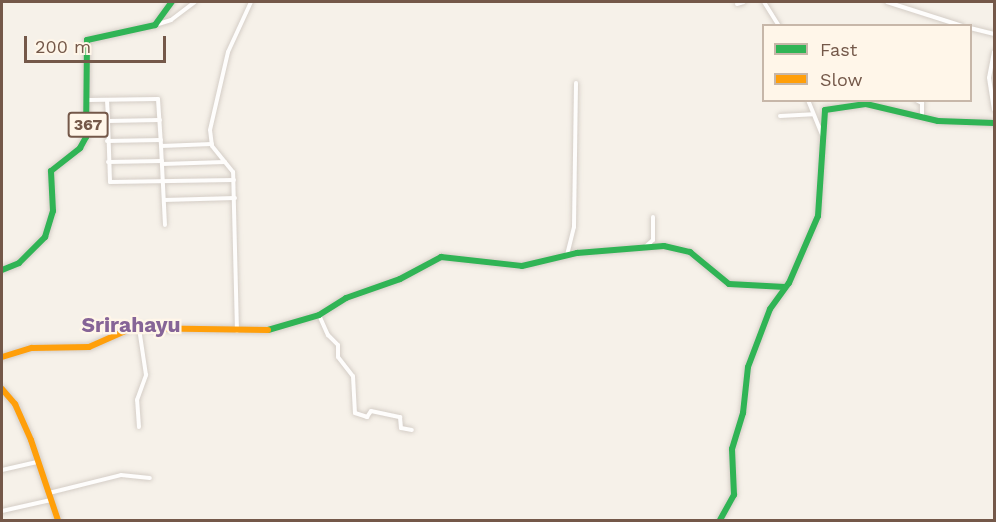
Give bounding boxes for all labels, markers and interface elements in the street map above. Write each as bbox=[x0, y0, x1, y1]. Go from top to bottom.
scale bar bbox=[27, 24, 170, 62]
legend bbox=[762, 24, 972, 102]
text: 200 m bbox=[35, 36, 91, 57]
text: Fast bbox=[820, 39, 857, 60]
text: Slow bbox=[820, 69, 863, 90]
road number: 367 bbox=[67, 112, 109, 138]
district label: Srirahayu bbox=[81, 312, 181, 338]

